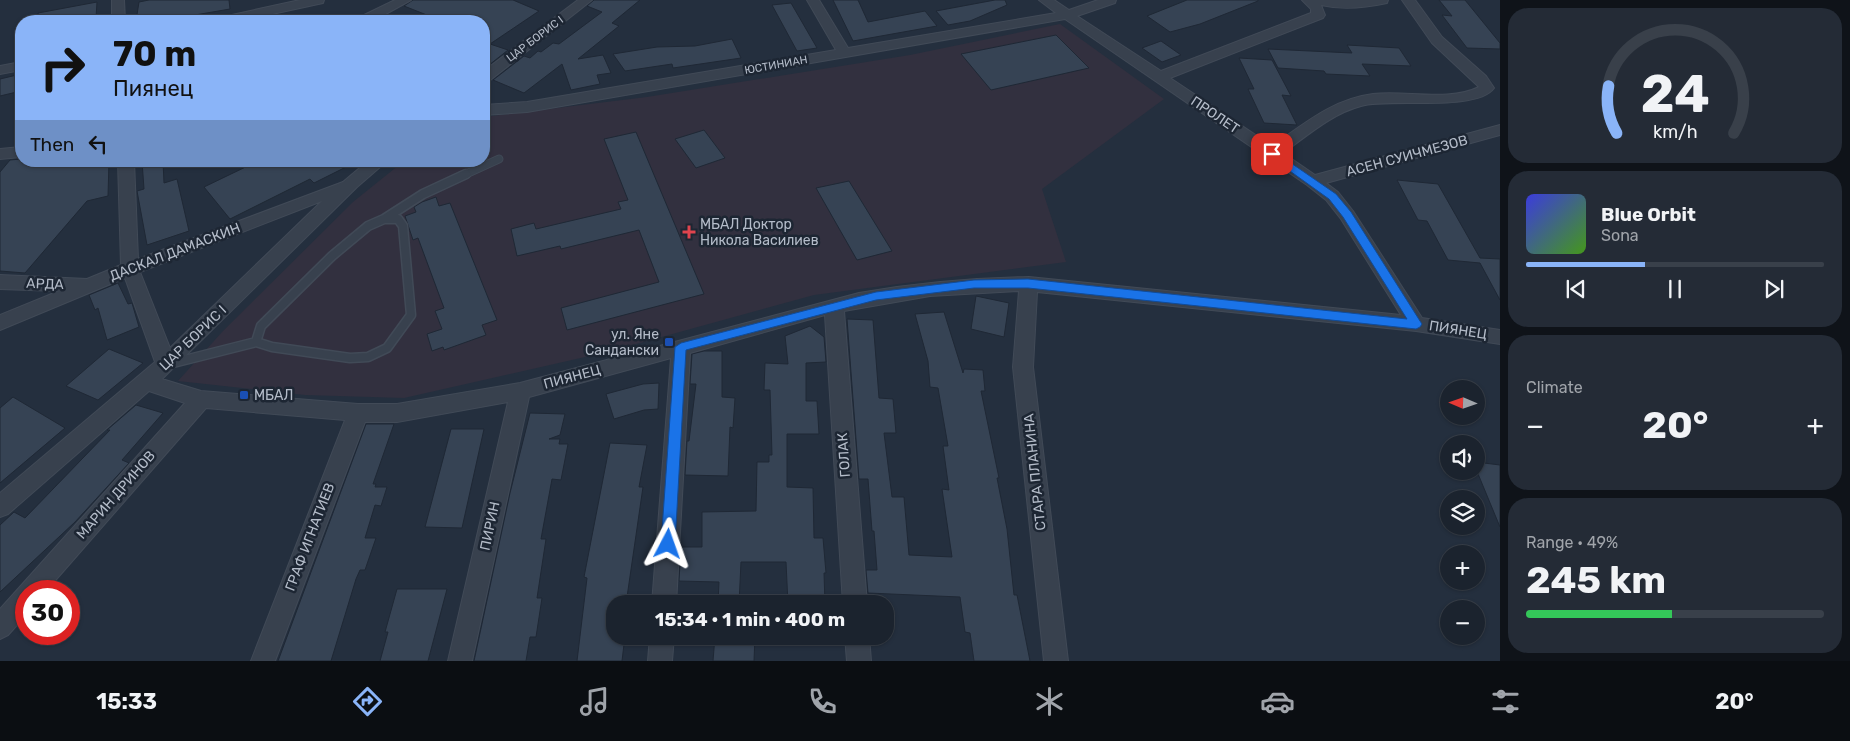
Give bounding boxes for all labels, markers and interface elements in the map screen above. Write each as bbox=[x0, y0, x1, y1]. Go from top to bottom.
street label: ЦАР БОРИС I bbox=[504, 13, 566, 65]
text: 70 m bbox=[113, 33, 196, 75]
icon: right bbox=[30, 35, 95, 100]
street label: ЮСТИНИАН bbox=[744, 53, 808, 77]
text: 24 bbox=[1640, 63, 1710, 125]
text: Пиянец bbox=[113, 75, 193, 102]
street label: ПРОЛЕТ bbox=[1188, 93, 1242, 137]
text: km/h bbox=[1653, 121, 1697, 142]
icon: left bbox=[84, 130, 112, 158]
street label: АСЕН СУИЧМЕЗОВ bbox=[1344, 132, 1470, 180]
text: Then bbox=[30, 133, 74, 156]
pin bbox=[1251, 133, 1293, 175]
icon: arrive bbox=[1258, 140, 1286, 168]
text: Blue Orbit bbox=[1601, 203, 1696, 226]
place label: МБАЛ Доктор Никола Василиев bbox=[700, 216, 819, 249]
street label: ДАСКАЛ ДАМАСКИН bbox=[107, 219, 243, 285]
marker: МБАЛ Доктор Никола Василиев bbox=[682, 225, 696, 239]
text: Sona bbox=[1601, 226, 1639, 245]
street label: АРДА bbox=[26, 275, 65, 293]
icon: previous bbox=[1562, 275, 1590, 303]
icon: pause bbox=[1661, 275, 1689, 303]
icon: next bbox=[1760, 275, 1788, 303]
street label: ЦАР БОРИС I bbox=[156, 302, 230, 374]
street label: ПИЯНЕЦ bbox=[1428, 317, 1488, 343]
place label: ул. Яне Сандански bbox=[585, 326, 659, 359]
marker: ул. Яне Сандански bbox=[663, 336, 675, 348]
street label: ПИЯНЕЦ bbox=[542, 361, 602, 393]
text: Climate bbox=[1526, 378, 1583, 397]
north arrow bbox=[1440, 380, 1485, 425]
map controls bbox=[1440, 380, 1485, 645]
place label: МБАЛ bbox=[254, 387, 293, 404]
marker: МБАЛ bbox=[238, 389, 250, 401]
text: 20° bbox=[1642, 402, 1708, 448]
text: − bbox=[1526, 409, 1544, 442]
text: + bbox=[1807, 409, 1824, 442]
street label: СТАРА ПЛАНИНА bbox=[1020, 412, 1050, 531]
street label: ГОЛАК bbox=[834, 432, 854, 478]
button: sound bbox=[1440, 435, 1485, 480]
street label: МАРИН ДРИНОВ bbox=[73, 447, 159, 543]
street label: ГРАФ ИГНАТИЕВ bbox=[282, 480, 338, 594]
button: layers bbox=[1440, 490, 1485, 535]
street label: ПИРИН bbox=[477, 500, 503, 552]
position arrow bbox=[641, 517, 693, 569]
text: Range · 49% bbox=[1526, 533, 1618, 552]
button: + bbox=[1440, 545, 1485, 590]
text: 245 km bbox=[1526, 557, 1666, 603]
speed limit sign: 30 bbox=[15, 580, 80, 645]
button: − bbox=[1440, 600, 1485, 645]
text: 15:34 · 1 min · 400 m bbox=[655, 608, 845, 631]
icon: directions bbox=[350, 684, 385, 719]
icon: music bbox=[577, 684, 612, 719]
icon: phone bbox=[805, 684, 840, 719]
icon: climate bbox=[1032, 684, 1067, 719]
icon: car bbox=[1260, 684, 1295, 719]
icon: filters bbox=[1488, 684, 1523, 719]
text: 15:33 bbox=[96, 688, 157, 715]
text: 20° bbox=[1715, 688, 1754, 715]

